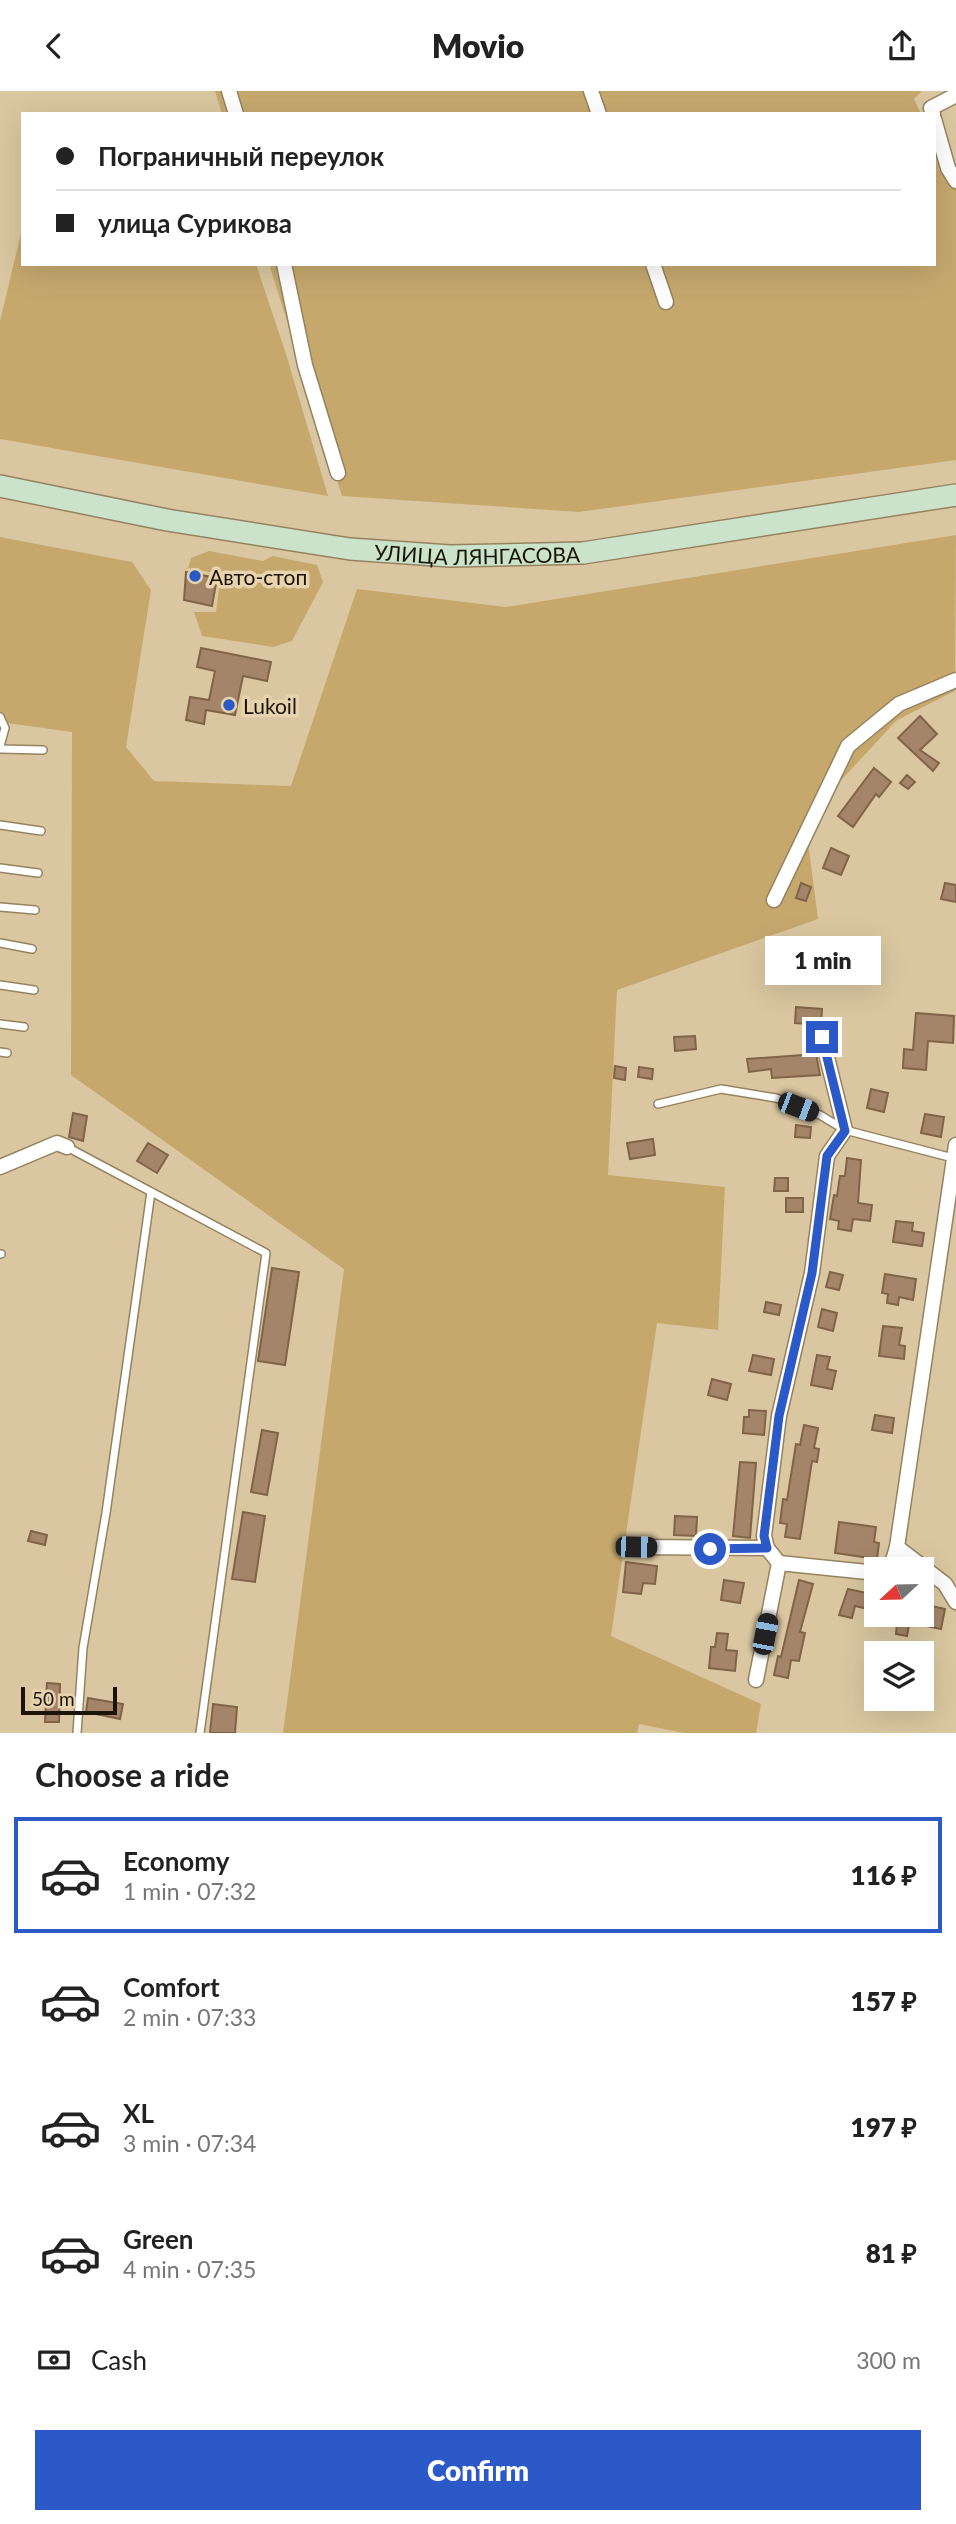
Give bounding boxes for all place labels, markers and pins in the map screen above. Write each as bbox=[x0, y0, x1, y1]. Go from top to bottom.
place label: Авто-стоп bbox=[209, 564, 307, 589]
marker: Авто-стоп bbox=[187, 568, 203, 584]
place label: Lukoil bbox=[243, 693, 297, 718]
marker: Lukoil bbox=[221, 697, 237, 713]

